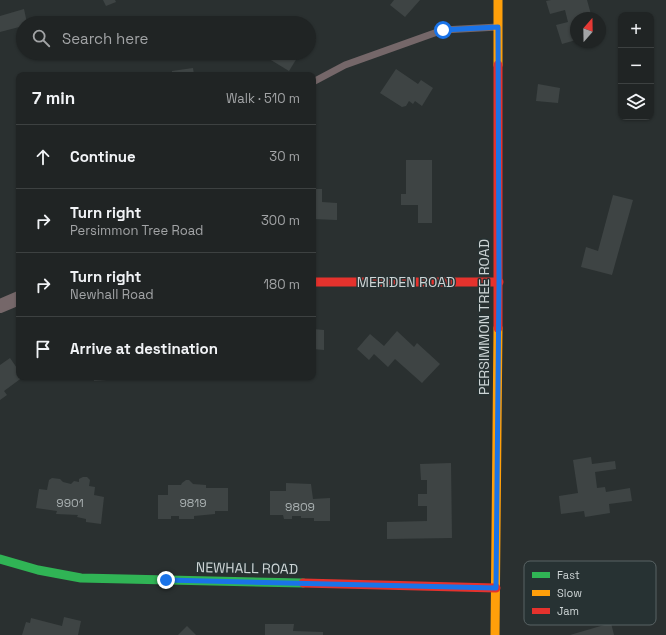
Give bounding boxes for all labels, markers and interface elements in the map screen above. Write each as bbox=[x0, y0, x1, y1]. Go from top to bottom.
north arrow bbox=[570, 12, 606, 48]
map controls bbox=[618, 12, 654, 120]
button: + bbox=[618, 12, 654, 48]
search box bbox=[16, 16, 316, 60]
route start bbox=[434, 21, 452, 39]
icon: search bbox=[30, 27, 52, 49]
text: Search here bbox=[62, 29, 148, 48]
button: − bbox=[618, 48, 654, 84]
button: layers bbox=[618, 84, 654, 120]
text: 7 min bbox=[32, 87, 75, 109]
text: Walk · 510 m bbox=[226, 90, 300, 107]
icon: ahead bbox=[32, 146, 54, 168]
text: Continue bbox=[70, 147, 136, 166]
text: 30 m bbox=[269, 148, 300, 165]
text: Turn right bbox=[70, 203, 141, 222]
icon: right bbox=[32, 210, 54, 232]
text: 300 m bbox=[261, 212, 300, 229]
text: Persimmon Tree Road bbox=[70, 222, 203, 239]
street label: PERSIMMON TREE ROAD bbox=[475, 239, 493, 395]
text: Turn right bbox=[70, 267, 141, 286]
street label: MERIDEN ROAD bbox=[357, 273, 455, 291]
icon: right bbox=[32, 274, 54, 296]
text: 180 m bbox=[264, 276, 300, 293]
text: Newhall Road bbox=[70, 286, 154, 303]
icon: arrive bbox=[32, 338, 54, 360]
text: Arrive at destination bbox=[70, 339, 218, 358]
house number: 9901 bbox=[56, 495, 84, 511]
house number: 9819 bbox=[179, 495, 207, 511]
house number: 9809 bbox=[285, 499, 315, 515]
street label: NEWHALL ROAD bbox=[196, 558, 298, 578]
legend bbox=[524, 561, 656, 625]
text: Fast bbox=[557, 568, 580, 582]
route end bbox=[157, 571, 175, 589]
text: Slow bbox=[557, 586, 582, 600]
text: Jam bbox=[557, 604, 579, 618]

